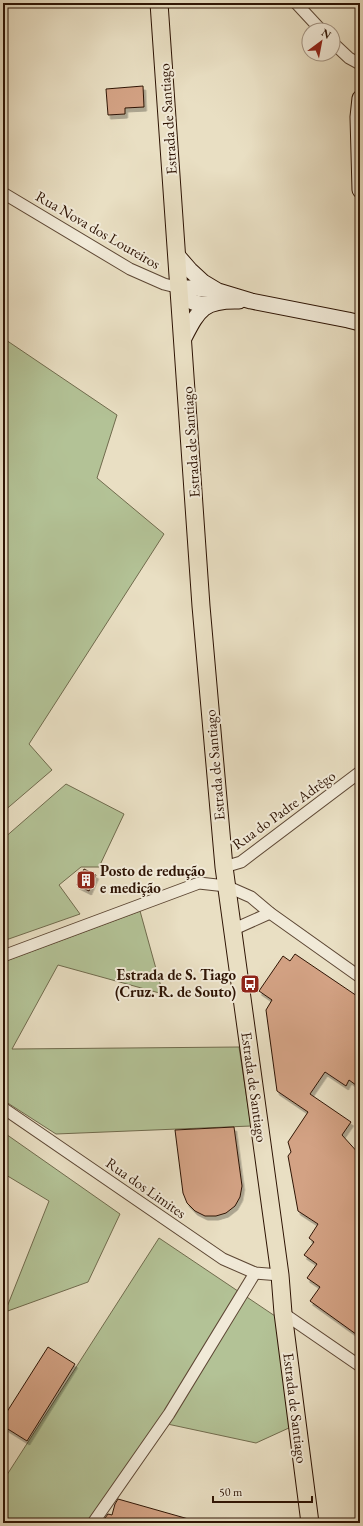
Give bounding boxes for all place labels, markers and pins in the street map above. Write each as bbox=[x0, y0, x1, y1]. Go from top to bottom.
place label: Posto de redução e medição bbox=[100, 861, 205, 897]
building icon: Posto de redução e medição bbox=[75, 869, 97, 891]
place label: Estrada de S. Tiago (Cruz. R. de Souto) bbox=[115, 965, 236, 1001]
bus stop icon: Estrada de S. Tiago (Cruz. R. de Souto) bbox=[239, 973, 261, 995]

